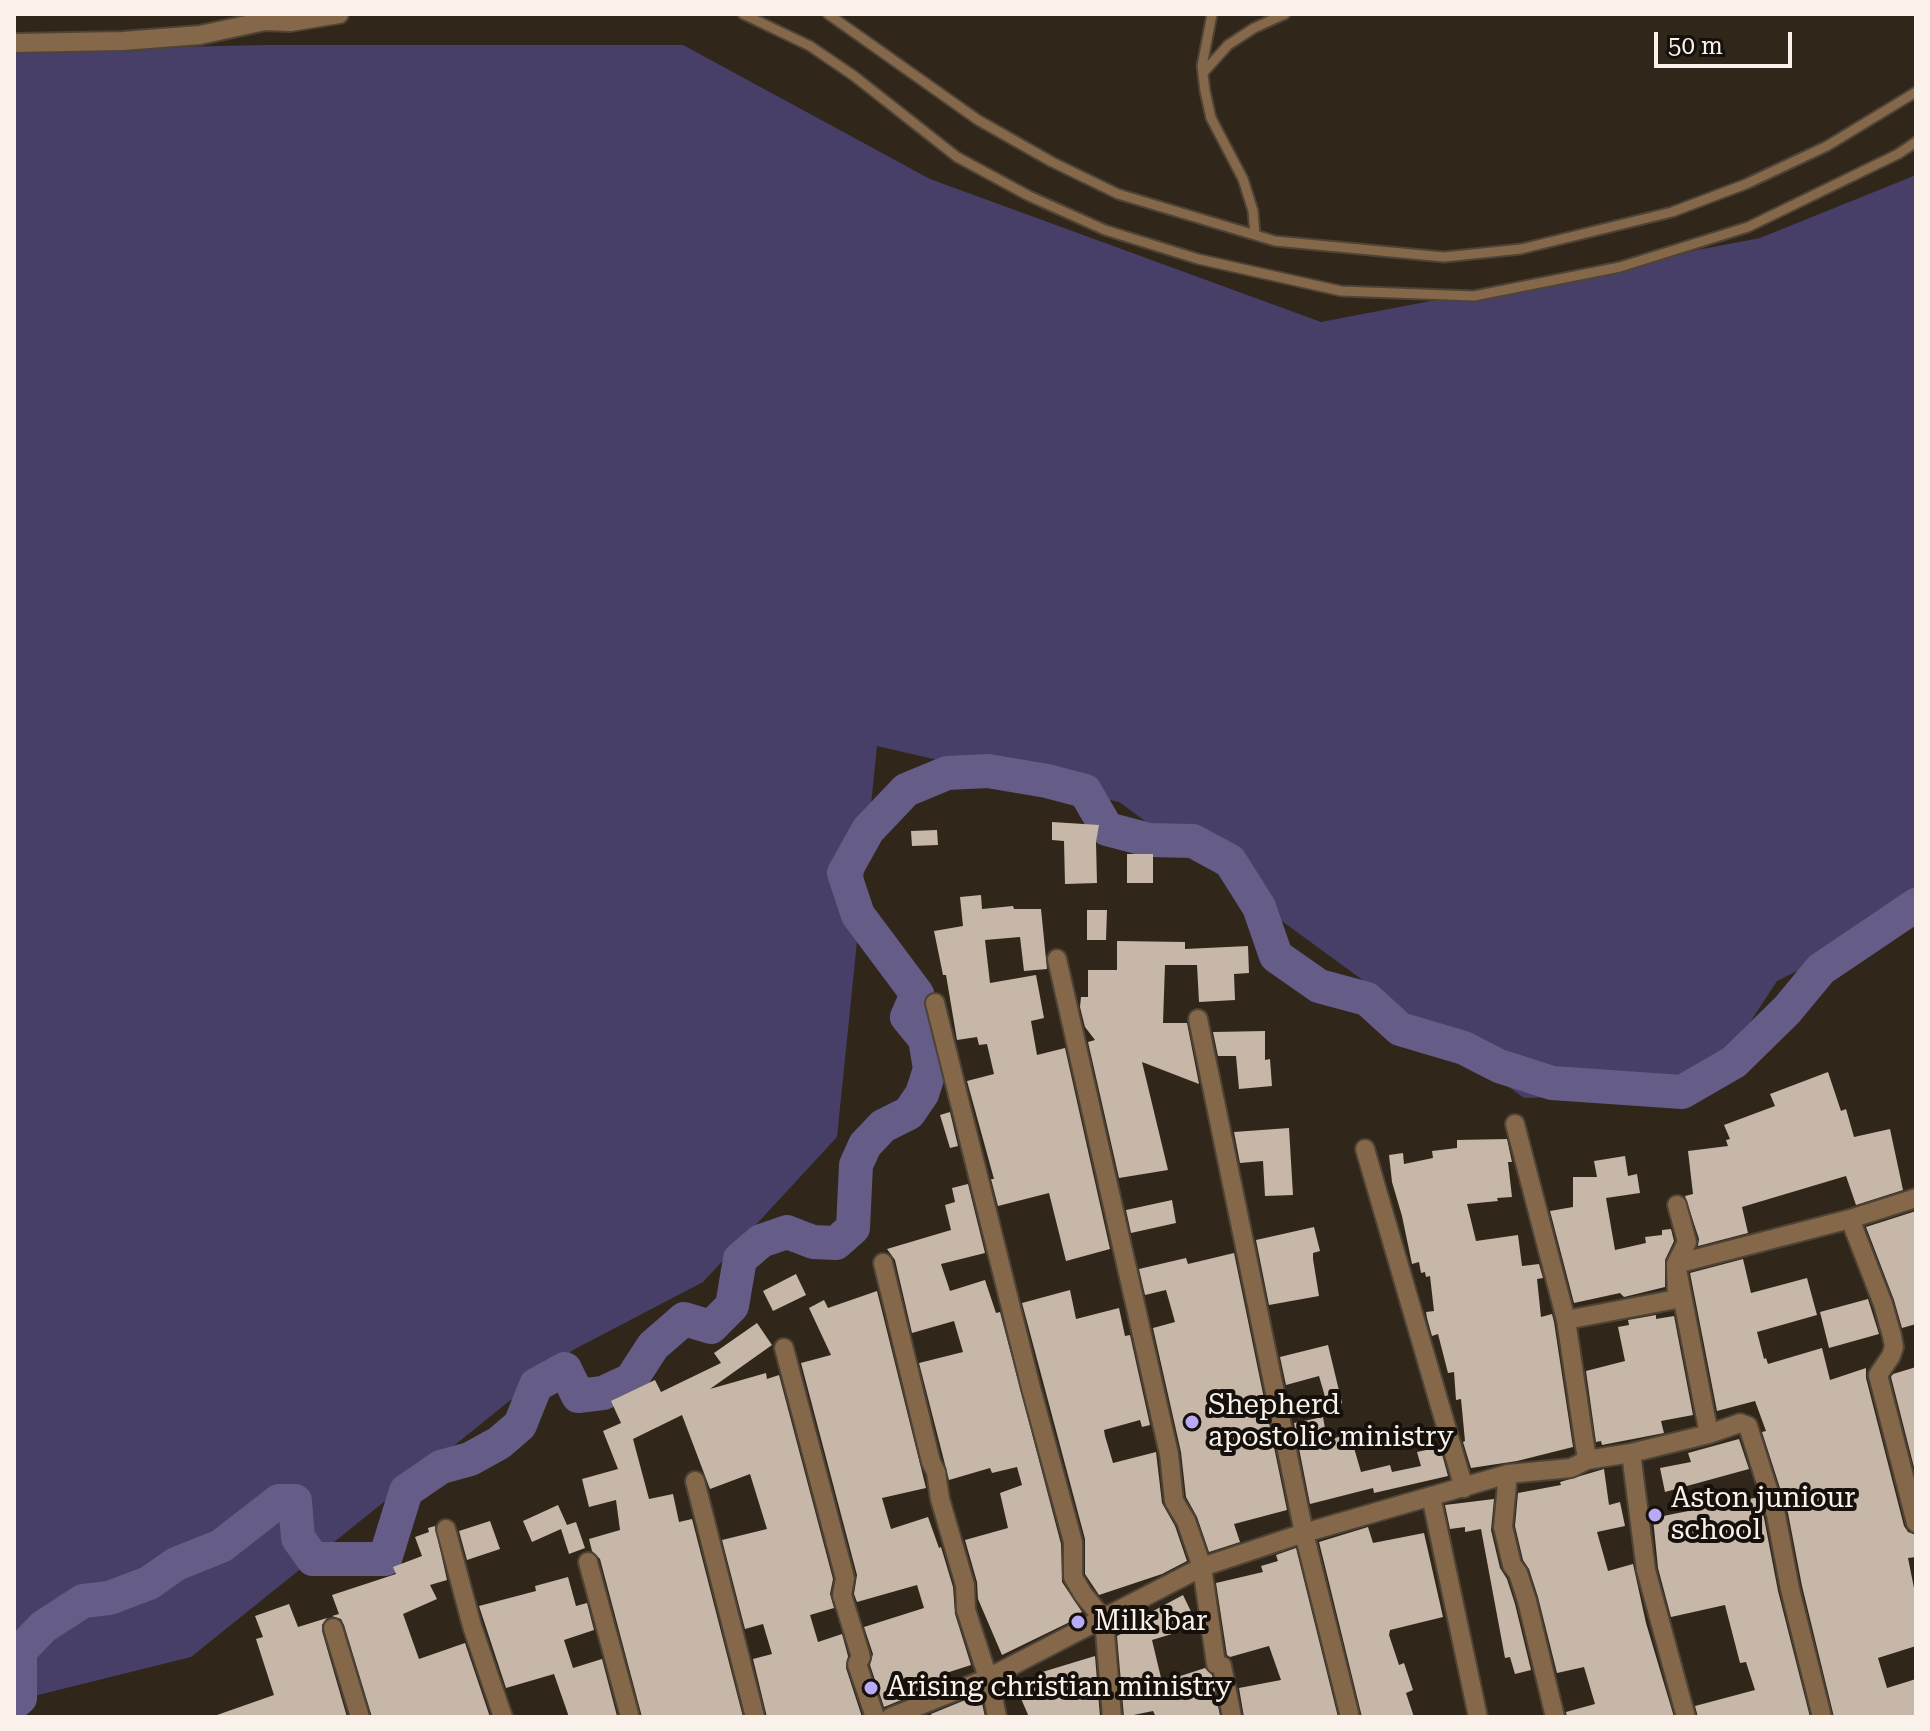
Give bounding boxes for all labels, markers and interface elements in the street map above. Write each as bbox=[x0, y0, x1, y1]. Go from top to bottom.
scale bar bbox=[1658, 16, 1796, 66]
text: 50 m bbox=[1668, 32, 1723, 60]
place label: Shepherd apostolic ministry bbox=[1208, 1389, 1454, 1455]
marker: Shepherd apostolic ministry bbox=[1183, 1413, 1201, 1431]
place label: Aston juniour school bbox=[1671, 1482, 1856, 1548]
marker: Aston juniour school bbox=[1646, 1506, 1664, 1524]
place label: Milk bar bbox=[1094, 1605, 1208, 1639]
marker: Milk bar bbox=[1069, 1613, 1087, 1631]
place label: Arising christian ministry bbox=[887, 1671, 1232, 1705]
marker: Arising christian ministry bbox=[862, 1679, 880, 1697]

